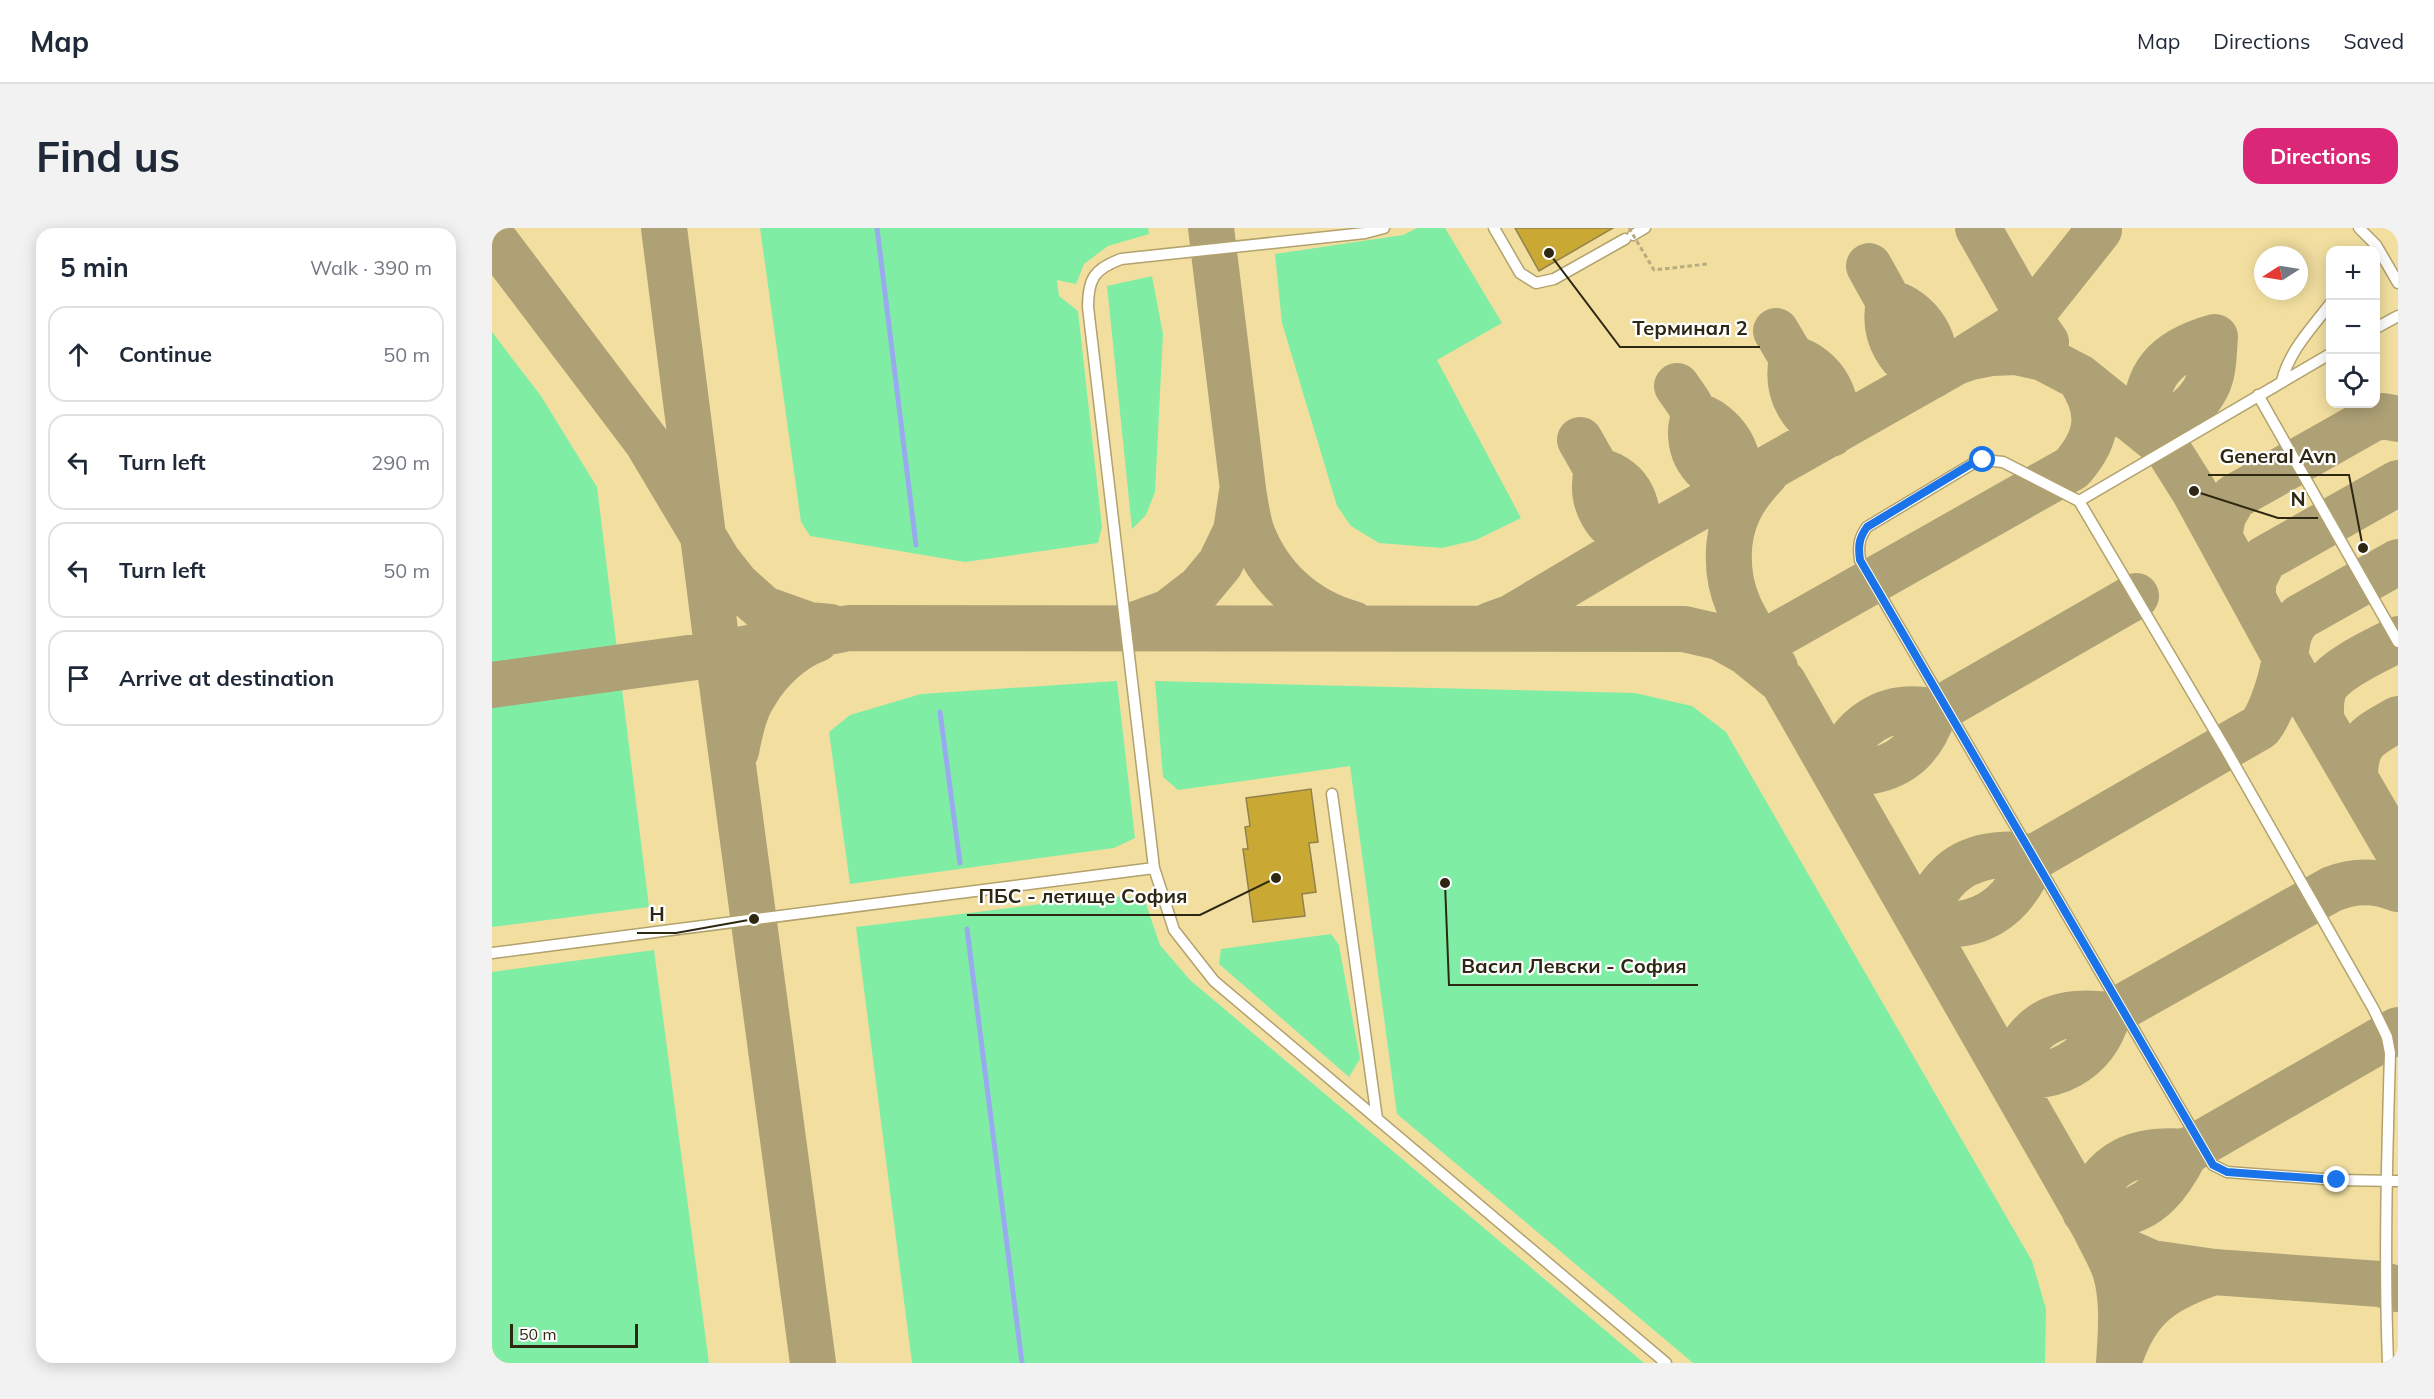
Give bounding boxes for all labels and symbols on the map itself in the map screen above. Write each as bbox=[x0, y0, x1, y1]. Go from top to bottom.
north arrow bbox=[2254, 246, 2308, 300]
callout: Терминал 2 bbox=[1620, 309, 1760, 347]
text: Терминал 2 bbox=[1632, 315, 1748, 340]
callout: General Avn bbox=[2208, 437, 2349, 475]
text: General Avn bbox=[2219, 443, 2337, 468]
route start bbox=[1969, 446, 1995, 472]
callout: N bbox=[2278, 480, 2318, 518]
text: N bbox=[2290, 486, 2306, 511]
callout: ПБС - летище София bbox=[967, 877, 1200, 915]
text: ПБС - летище София bbox=[979, 883, 1187, 908]
callout: H bbox=[637, 895, 676, 933]
text: H bbox=[649, 901, 665, 926]
callout: Васил Левски - София bbox=[1449, 947, 1698, 985]
text: Васил Левски - София bbox=[1461, 953, 1687, 978]
route end bbox=[2323, 1166, 2349, 1192]
scale bar bbox=[510, 1321, 638, 1348]

